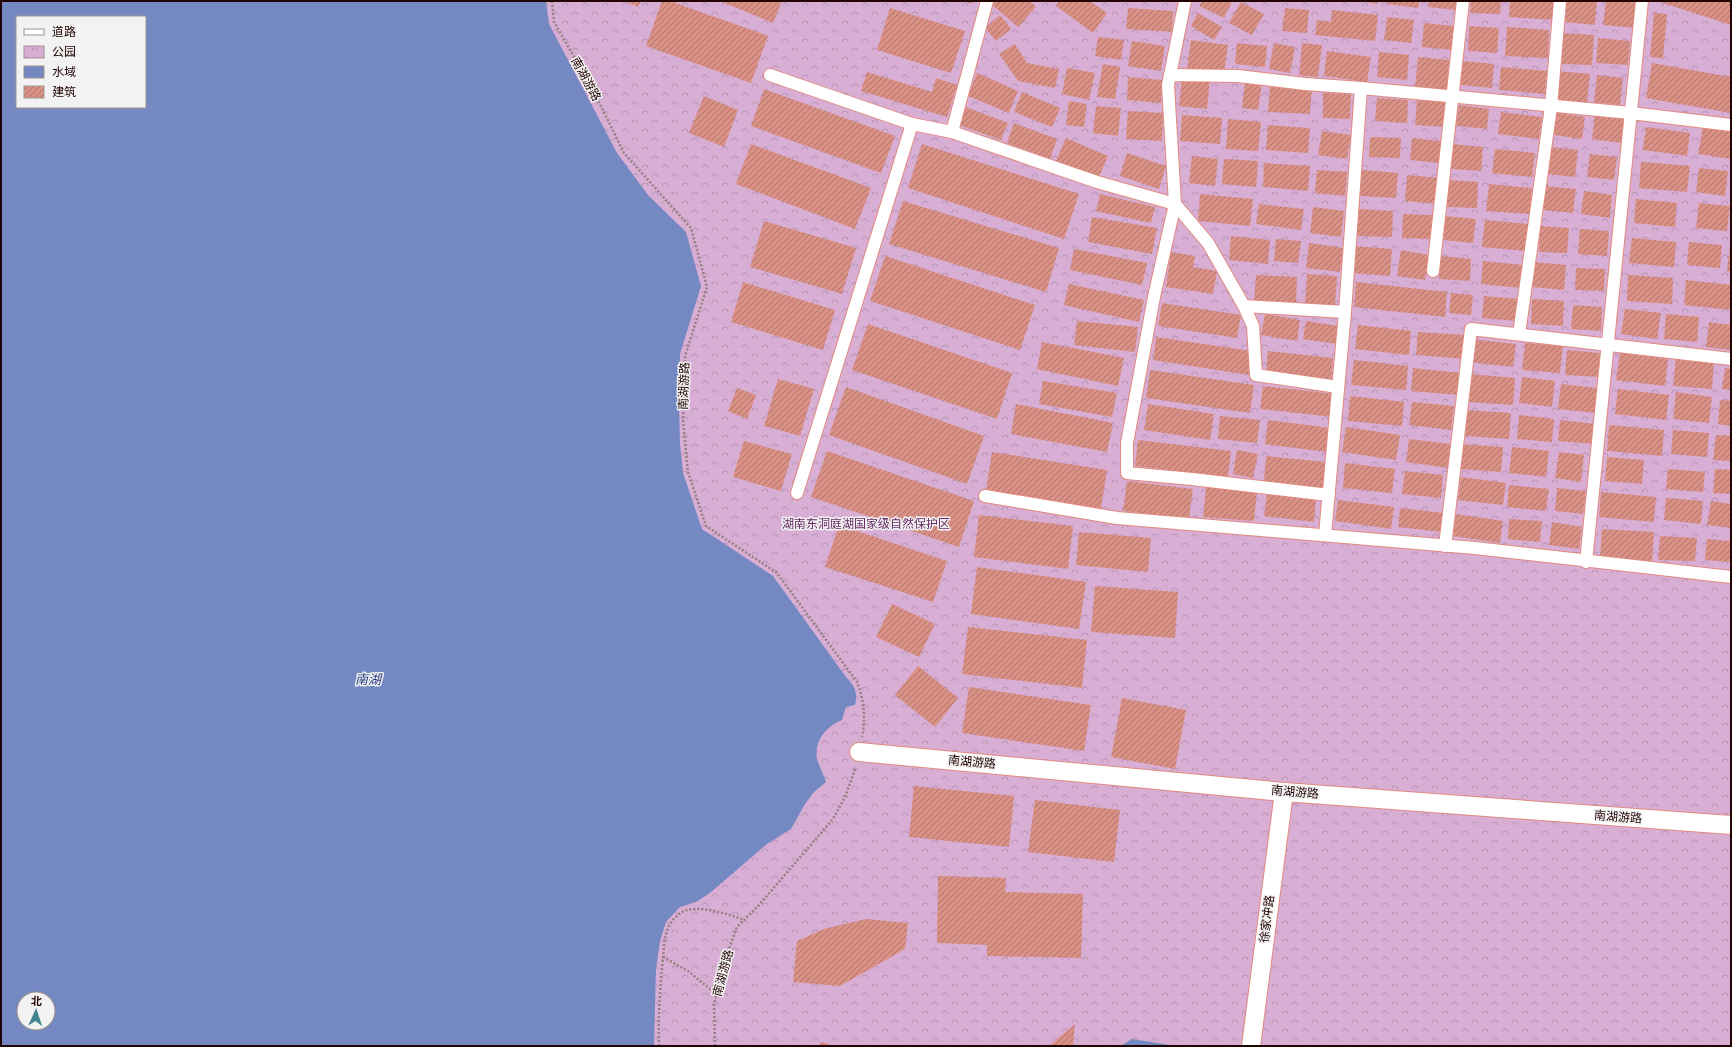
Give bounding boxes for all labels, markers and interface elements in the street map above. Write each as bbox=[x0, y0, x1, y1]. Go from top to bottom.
legend bbox=[16, 16, 146, 108]
text: 道路 bbox=[52, 24, 76, 40]
text: 公园 bbox=[52, 44, 76, 60]
street label: 南湖游路 bbox=[567, 54, 605, 104]
text: 水域 bbox=[52, 64, 76, 80]
text: 建筑 bbox=[52, 84, 76, 100]
street label: 南湖游路 bbox=[675, 362, 693, 410]
park label: 湖南东洞庭湖国家级自然保护区 bbox=[782, 516, 950, 532]
water label: 南湖 bbox=[355, 671, 383, 688]
street label: 南湖游路 bbox=[947, 752, 997, 772]
street label: 南湖游路 bbox=[1270, 782, 1320, 802]
street label: 南湖游路 bbox=[1593, 807, 1643, 827]
street label: 徐家冲路 bbox=[1256, 894, 1278, 944]
street label: 南湖游路 bbox=[709, 948, 737, 998]
north arrow bbox=[16, 991, 56, 1031]
text: 北 bbox=[31, 994, 42, 1008]

